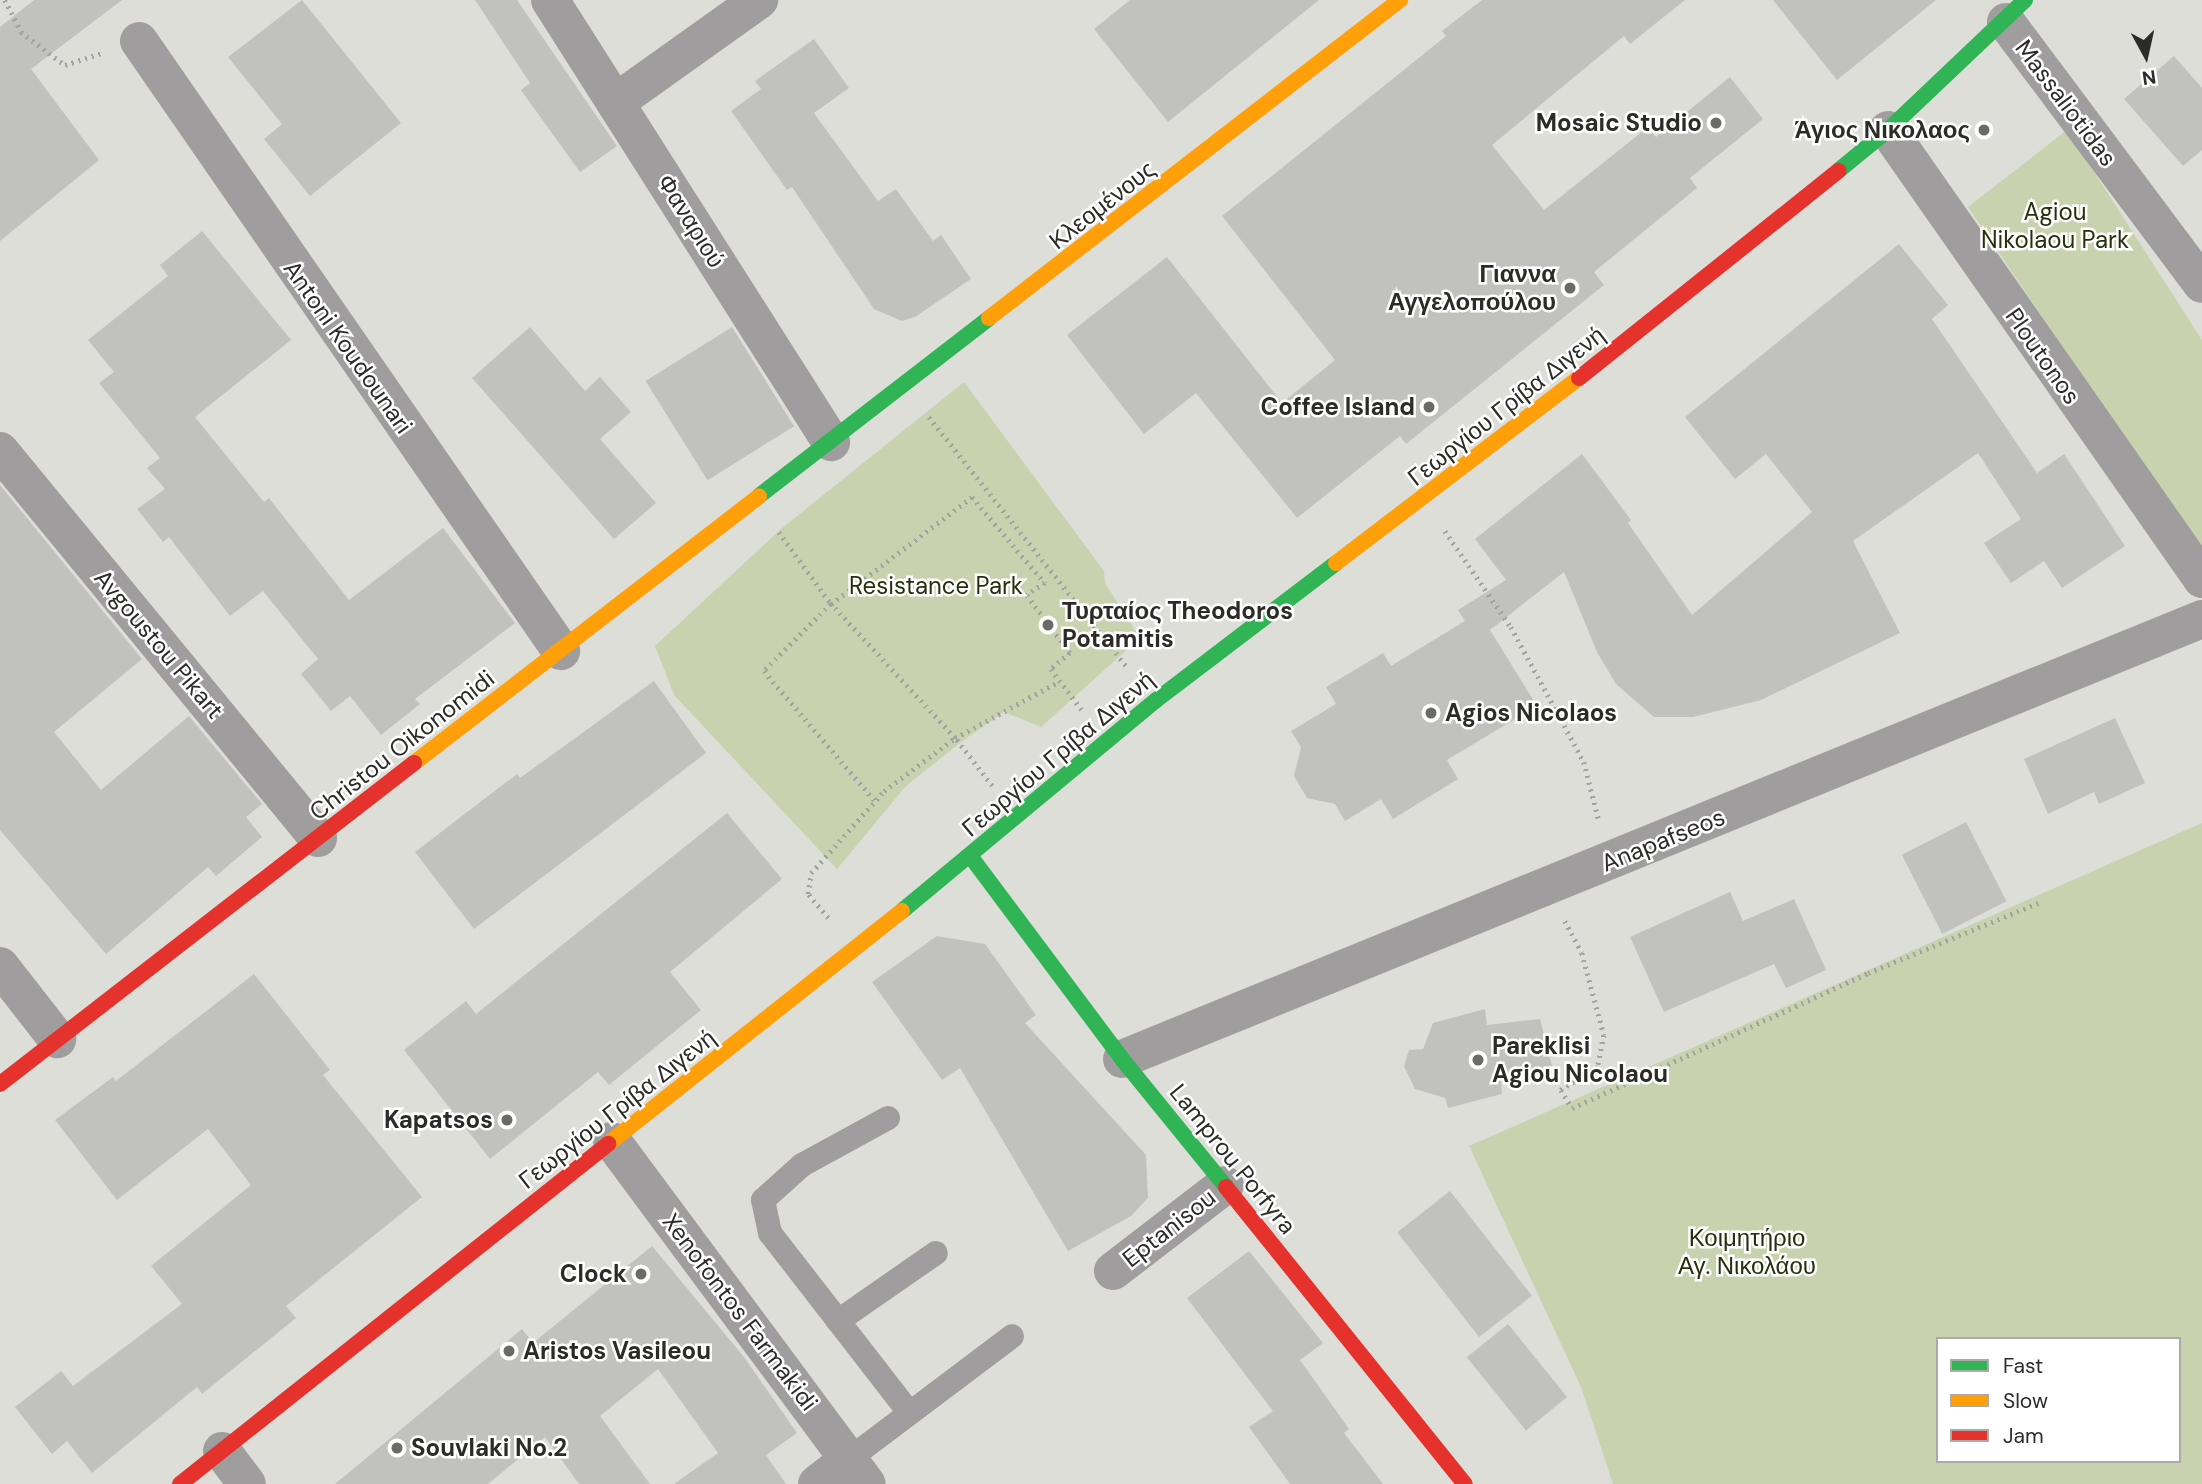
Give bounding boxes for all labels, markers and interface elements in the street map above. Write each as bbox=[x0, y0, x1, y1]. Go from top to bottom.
north arrow bbox=[2111, 21, 2181, 91]
street label: Massaliotidas bbox=[2009, 34, 2123, 172]
text: N bbox=[2140, 64, 2158, 91]
place label: Mosaic Studio bbox=[1536, 109, 1702, 137]
marker: Mosaic Studio bbox=[1708, 115, 1724, 131]
place label: Άγιος Νικολαος bbox=[1795, 116, 1970, 144]
marker: Άγιος Νικολαος bbox=[1976, 122, 1992, 138]
street label: Κλεομένους bbox=[1043, 155, 1161, 255]
street label: Φαναριού bbox=[651, 169, 731, 273]
park label: Agiou Nikolaou Park bbox=[1981, 198, 2129, 254]
street label: Antoni Koudounari bbox=[278, 255, 418, 439]
place label: Γιαννα Αγγελοπούλου bbox=[1388, 260, 1556, 316]
marker: Γιαννα Αγγελοπούλου bbox=[1562, 280, 1578, 296]
street label: Ploutonos bbox=[1999, 302, 2087, 410]
street label: Γεωργίου Γρίβα Διγενή bbox=[1402, 320, 1610, 492]
place label: Coffee Island bbox=[1260, 393, 1415, 421]
marker: Coffee Island bbox=[1421, 399, 1437, 415]
street label: Avgoustou Pikart bbox=[88, 564, 230, 724]
park label: Resistance Park bbox=[849, 572, 1023, 600]
place label: Τυρταίος Theodoros Potamitis bbox=[1062, 597, 1293, 653]
marker: Τυρταίος Theodoros Potamitis bbox=[1040, 617, 1056, 633]
street label: Christou Oikonomidi bbox=[304, 664, 500, 826]
street label: Γεωργίου Γρίβα Διγενή bbox=[956, 665, 1160, 843]
place label: Agios Nicolaos bbox=[1445, 699, 1617, 727]
marker: Agios Nicolaos bbox=[1423, 705, 1439, 721]
street label: Anapafseos bbox=[1597, 802, 1729, 878]
street label: Γεωργίου Γρίβα Διγενή bbox=[513, 1023, 721, 1195]
place label: Pareklisi Agiou Nicolaou bbox=[1492, 1032, 1668, 1088]
marker: Pareklisi Agiou Nicolaou bbox=[1470, 1052, 1486, 1068]
street label: Lamprou Porfyra bbox=[1164, 1078, 1302, 1240]
place label: Kapatsos bbox=[384, 1106, 493, 1134]
marker: Kapatsos bbox=[499, 1112, 515, 1128]
street label: Eptanisou bbox=[1117, 1183, 1221, 1273]
street label: Xenofontos Farmakidi bbox=[656, 1208, 824, 1416]
park label: Κοιμητήριο Αγ. Νικολάου bbox=[1678, 1224, 1816, 1280]
place label: Clock bbox=[560, 1260, 627, 1288]
marker: Clock bbox=[633, 1266, 649, 1282]
place label: Aristos Vasileou bbox=[523, 1337, 711, 1365]
legend bbox=[1936, 1337, 2181, 1463]
marker: Aristos Vasileou bbox=[501, 1343, 517, 1359]
text: Fast bbox=[2003, 1352, 2043, 1380]
text: Slow bbox=[2003, 1387, 2048, 1415]
text: Jam bbox=[2003, 1422, 2044, 1450]
place label: Souvlaki No.2 bbox=[411, 1434, 567, 1462]
marker: Souvlaki No.2 bbox=[389, 1440, 405, 1456]

